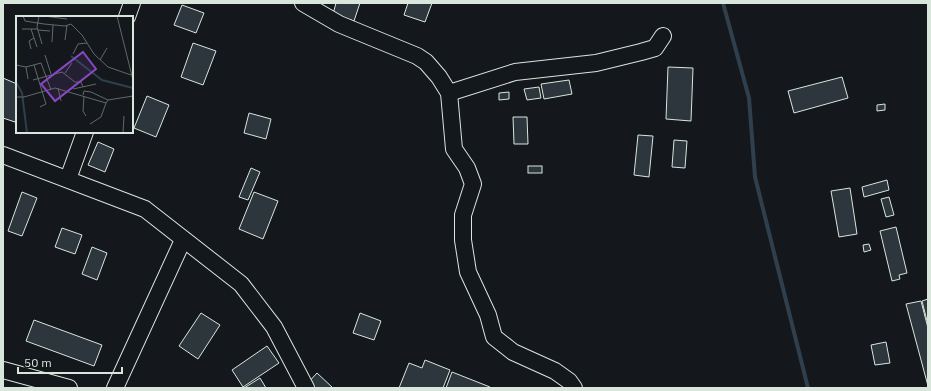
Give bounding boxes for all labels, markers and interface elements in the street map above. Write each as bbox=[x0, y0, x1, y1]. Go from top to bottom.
inset map bbox=[16, 16, 133, 133]
scale bar bbox=[18, 349, 122, 375]
text: 50 m bbox=[24, 355, 52, 370]

